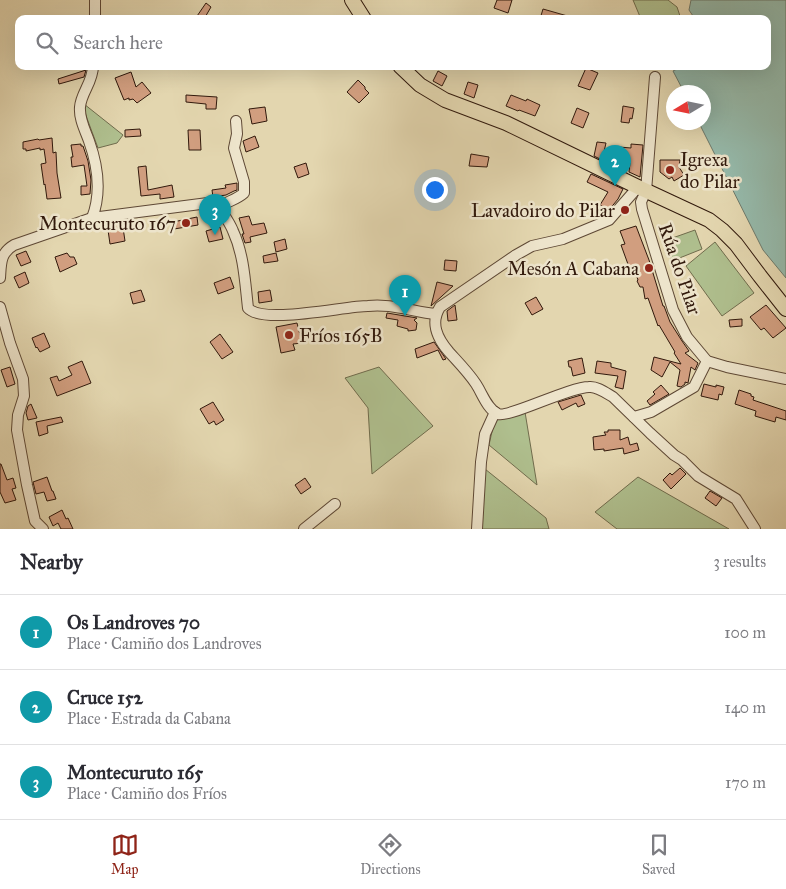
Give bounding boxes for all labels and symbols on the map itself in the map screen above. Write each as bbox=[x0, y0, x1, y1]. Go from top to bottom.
north arrow bbox=[666, 85, 711, 130]
pin: 2 bbox=[599, 145, 631, 186]
place label: Igrexa do Pilar bbox=[680, 148, 741, 193]
marker: Igrexa do Pilar bbox=[664, 164, 676, 176]
your location bbox=[422, 177, 448, 203]
pin: 3 bbox=[199, 194, 231, 235]
place label: Lavadoiro do Pilar bbox=[471, 199, 616, 222]
marker: Lavadoiro do Pilar bbox=[619, 204, 631, 216]
place label: Montecuruto 167 bbox=[39, 212, 176, 235]
marker: Montecuruto 167 bbox=[180, 217, 192, 229]
street label: Rúa do Pilar bbox=[654, 220, 707, 319]
place label: Mesón A Cabana bbox=[507, 257, 640, 280]
marker: Mesón A Cabana bbox=[643, 262, 655, 274]
pin: 1 bbox=[389, 275, 421, 316]
place label: Fríos 165B bbox=[299, 324, 383, 347]
marker: Fríos 165B bbox=[283, 329, 295, 341]

